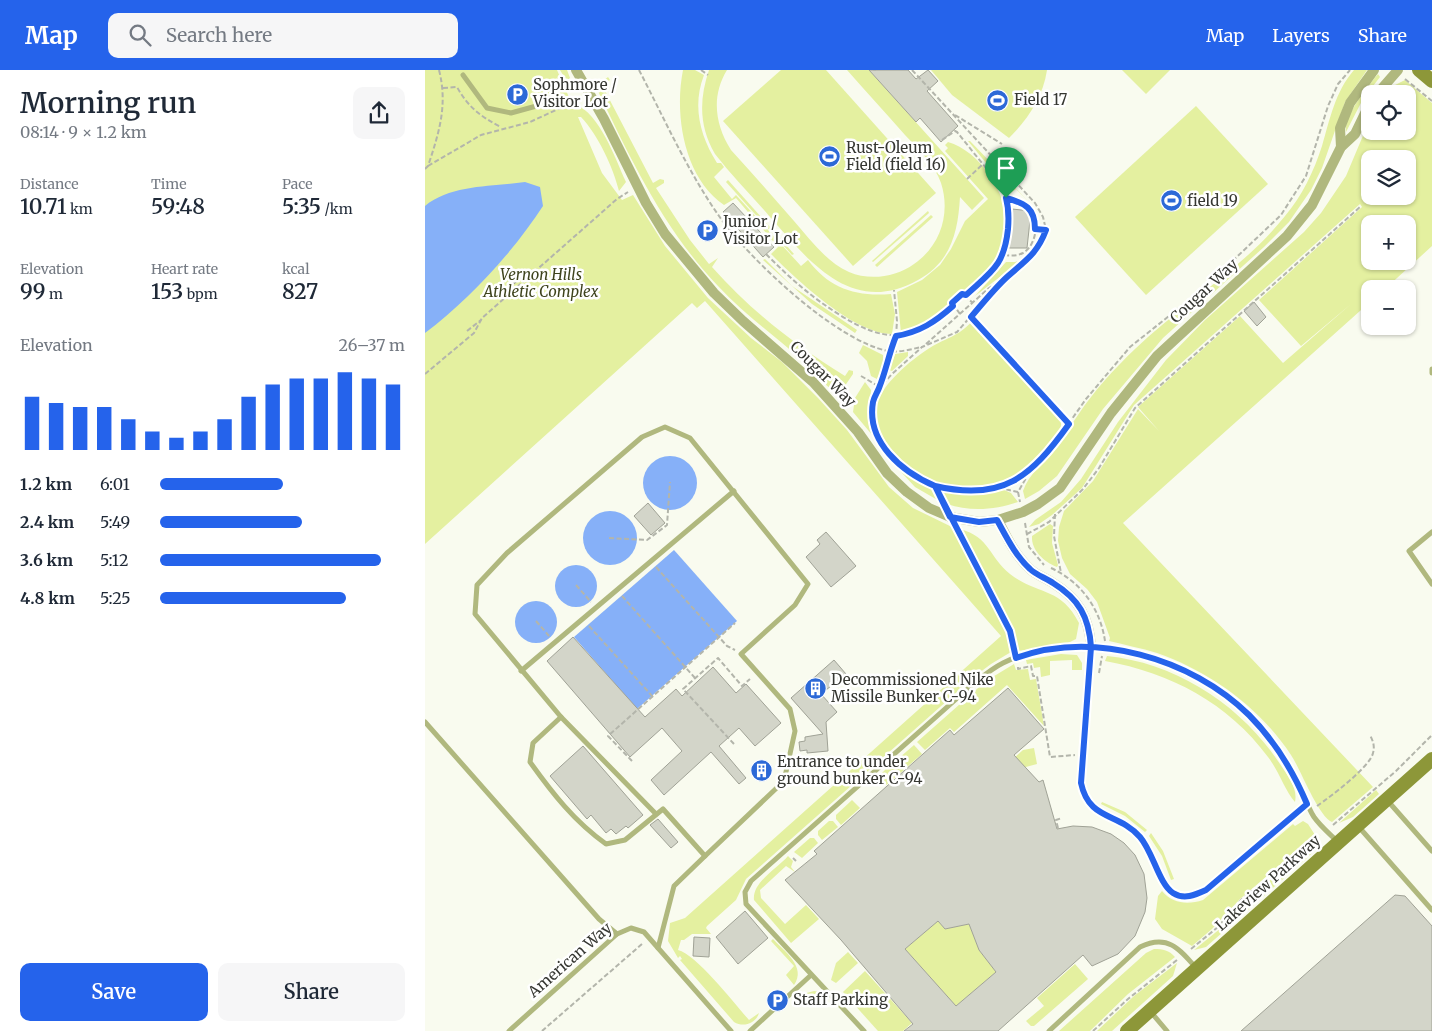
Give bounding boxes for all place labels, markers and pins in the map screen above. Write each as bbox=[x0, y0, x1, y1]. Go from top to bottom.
place label: Sophmore / Visitor Lot bbox=[532, 75, 617, 111]
parking icon: Sophmore / Visitor Lot bbox=[505, 82, 529, 106]
sports icon: Field 17 bbox=[986, 88, 1010, 112]
place label: Field 17 bbox=[1014, 90, 1068, 109]
place label: Rust-Oleum Field (field 16) bbox=[846, 138, 946, 174]
sports icon: Rust-Oleum Field (field 16) bbox=[818, 145, 842, 169]
pin bbox=[985, 147, 1027, 198]
sports icon: field 19 bbox=[1159, 189, 1183, 213]
place label: field 19 bbox=[1187, 191, 1238, 210]
place label: Junior / Visitor Lot bbox=[722, 212, 798, 248]
parking icon: Junior / Visitor Lot bbox=[695, 219, 719, 243]
place label: Decommissioned Nike Missile Bunker C-94 bbox=[831, 670, 994, 706]
building icon: Decommissioned Nike Missile Bunker C-94 bbox=[803, 677, 827, 701]
place label: Entrance to under ground bunker C-94 bbox=[777, 752, 923, 788]
building icon: Entrance to under ground bunker C-94 bbox=[749, 759, 773, 783]
parking icon: Staff Parking bbox=[765, 988, 789, 1012]
place label: Staff Parking bbox=[793, 990, 888, 1009]

